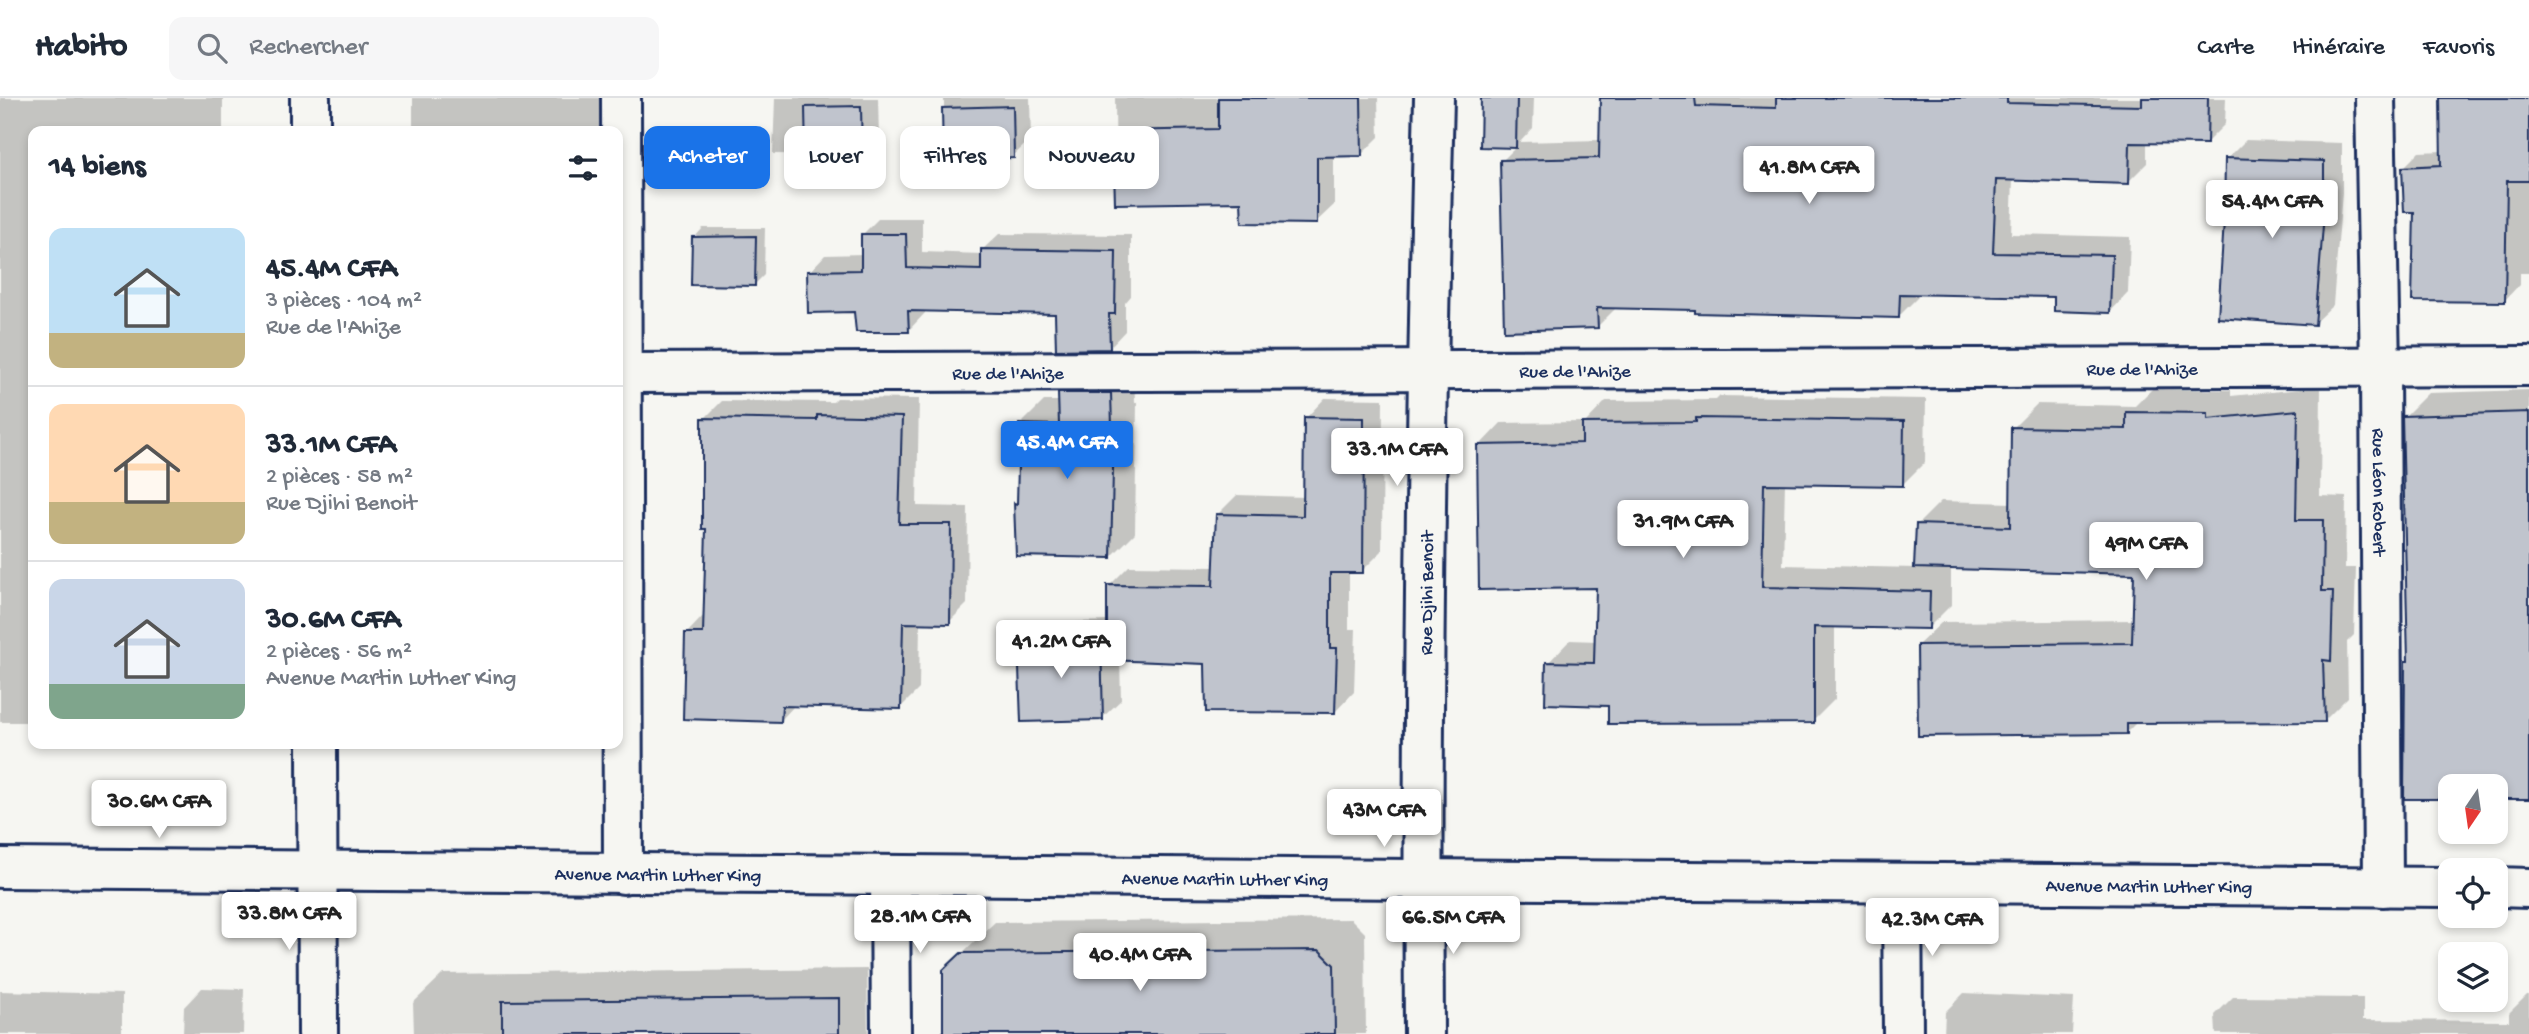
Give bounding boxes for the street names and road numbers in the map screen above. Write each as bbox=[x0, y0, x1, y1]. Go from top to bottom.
street label: Rue de l'Ahize bbox=[2086, 359, 2198, 383]
street label: Rue de l'Ahize bbox=[1519, 361, 1631, 385]
street label: Rue de l'Ahize bbox=[952, 363, 1064, 387]
street label: Rue Léon Robert bbox=[2365, 428, 2389, 558]
street label: Rue Djihi Benoit bbox=[1416, 528, 1441, 655]
street label: Avenue Martin Luther King bbox=[554, 864, 762, 889]
street label: Avenue Martin Luther King bbox=[1121, 869, 1329, 893]
street label: Avenue Martin Luther King bbox=[2045, 876, 2253, 900]

